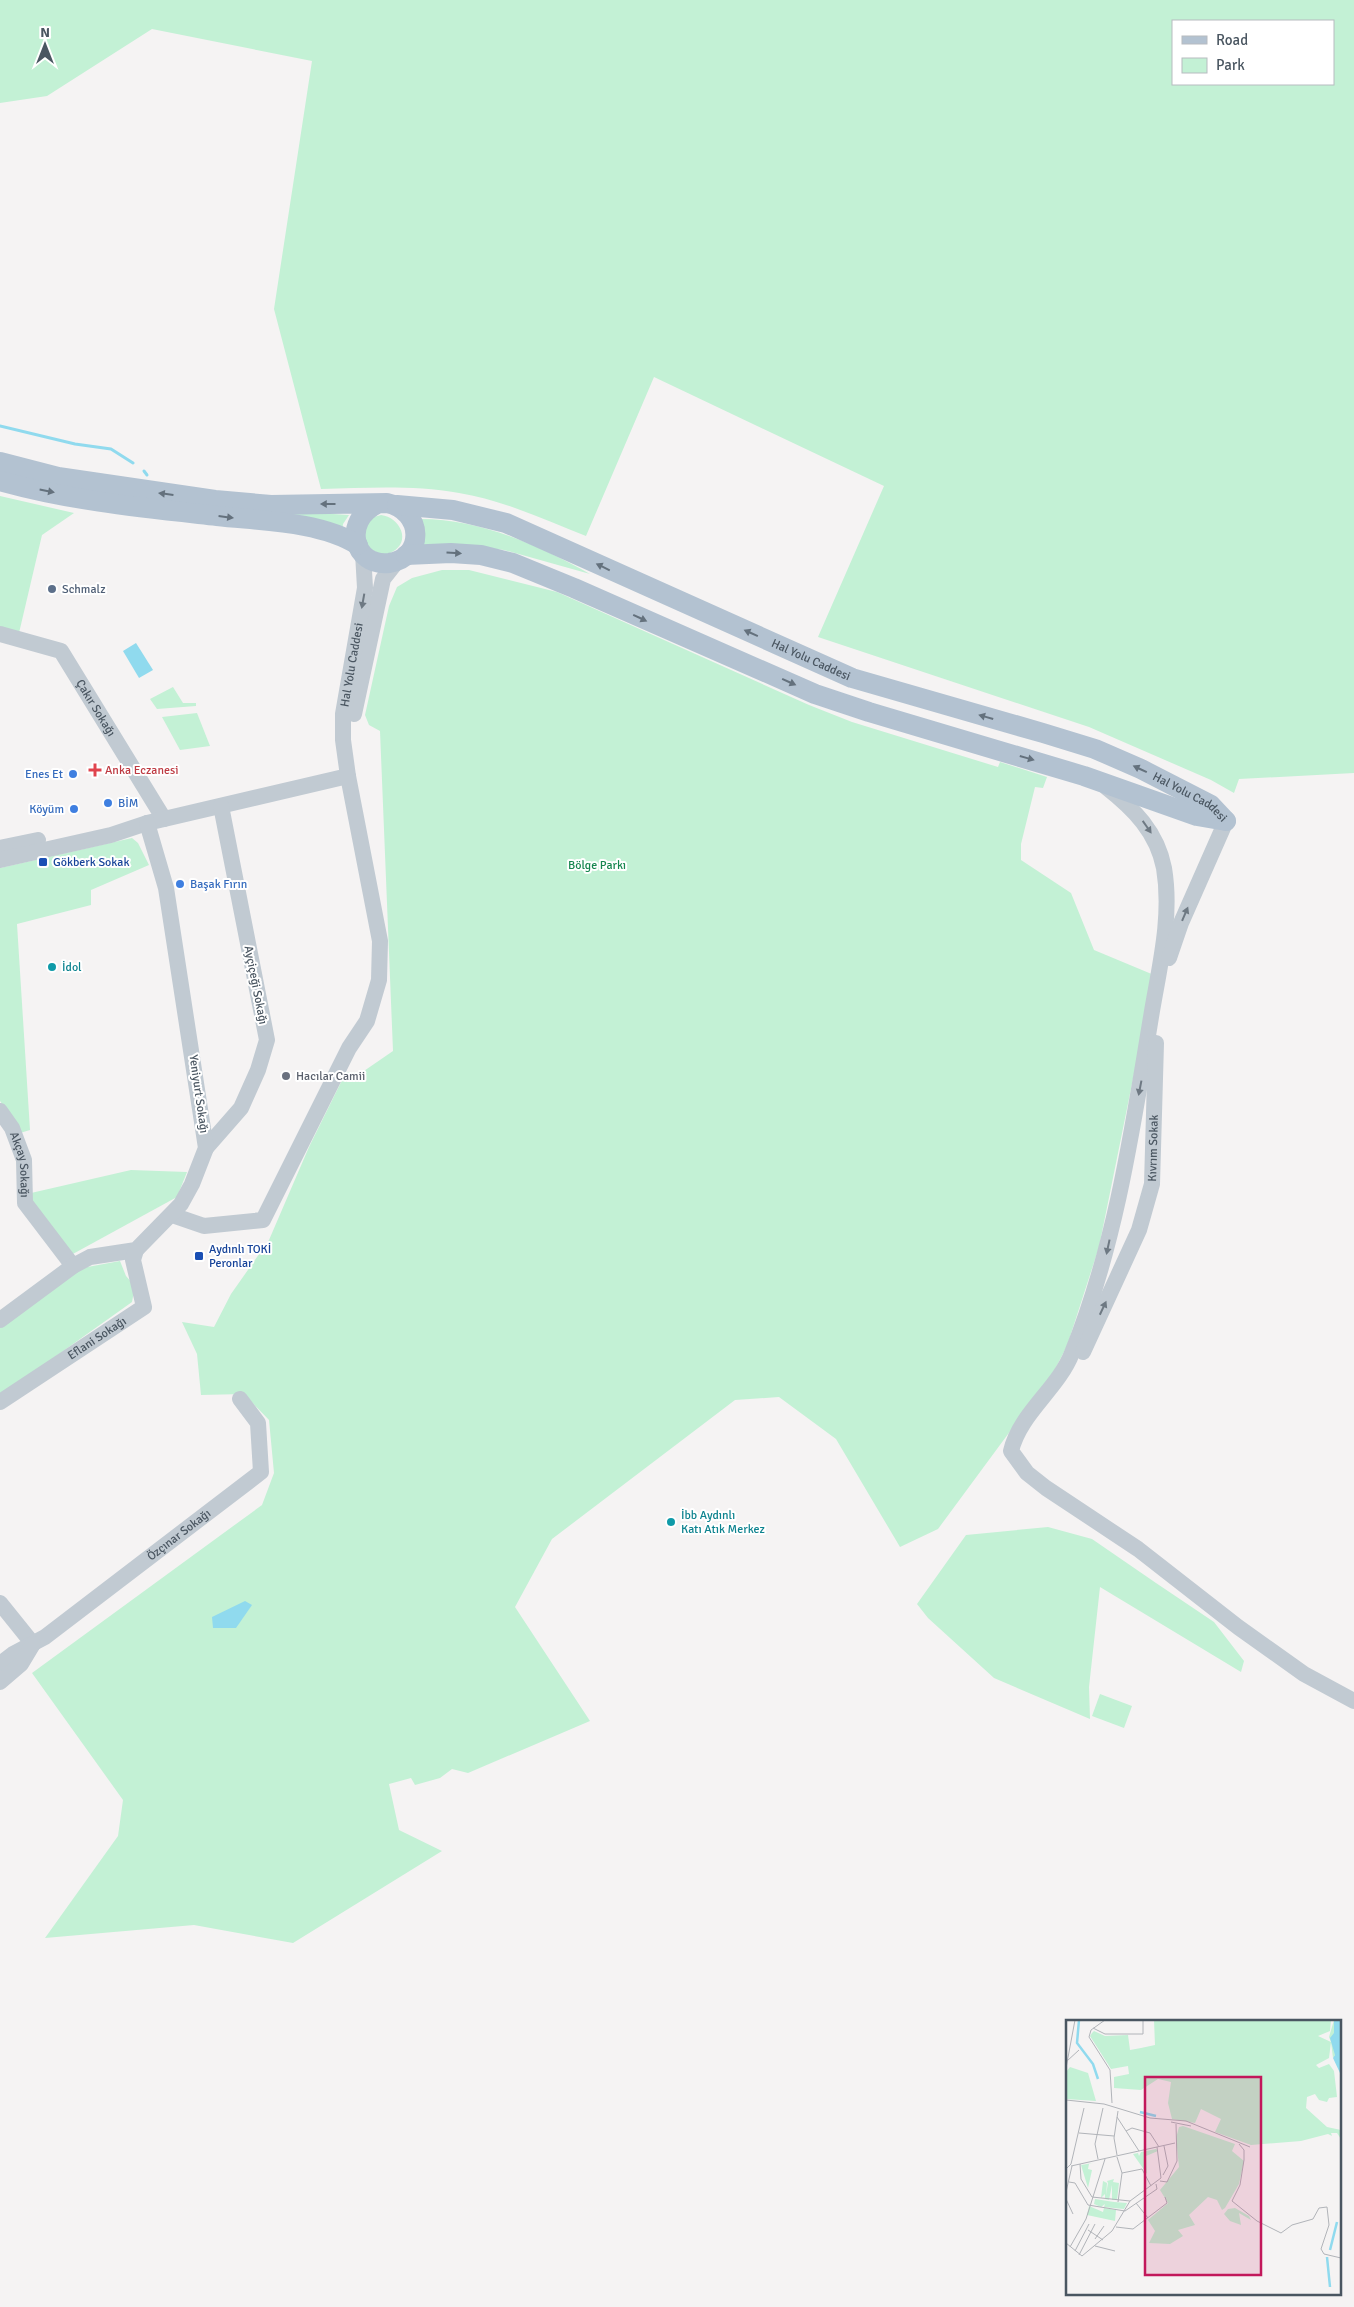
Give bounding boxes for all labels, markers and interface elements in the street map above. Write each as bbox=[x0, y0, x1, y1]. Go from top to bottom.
north arrow bbox=[20, 20, 70, 70]
legend bbox=[1172, 20, 1334, 85]
text: N bbox=[40, 24, 50, 41]
text: Road bbox=[1216, 31, 1248, 49]
text: Park bbox=[1216, 56, 1245, 74]
one-way arrow bbox=[40, 488, 56, 496]
one-way arrow bbox=[158, 490, 174, 498]
one-way arrow bbox=[320, 500, 336, 508]
one-way arrow bbox=[218, 513, 234, 521]
one-way arrow bbox=[447, 550, 463, 558]
one-way arrow bbox=[596, 563, 610, 571]
place label: Schmalz bbox=[62, 582, 106, 597]
marker: Schmalz bbox=[46, 583, 58, 595]
one-way arrow bbox=[358, 594, 366, 610]
one-way arrow bbox=[632, 613, 647, 622]
street label: Hal Yolu Caddesi bbox=[337, 622, 367, 708]
one-way arrow bbox=[744, 629, 759, 637]
street label: Hal Yolu Caddesi bbox=[769, 636, 853, 684]
street label: Çakır Sokağı bbox=[72, 677, 119, 739]
one-way arrow bbox=[782, 679, 796, 687]
one-way arrow bbox=[979, 713, 994, 721]
one-way arrow bbox=[1019, 755, 1034, 763]
place label: Anka Eczanesi bbox=[105, 763, 178, 778]
marker: Anka Eczanesi bbox=[89, 764, 101, 776]
one-way arrow bbox=[1133, 764, 1147, 772]
place label: Enes Et bbox=[25, 767, 63, 782]
marker: Enes Et bbox=[67, 768, 79, 780]
street label: Hal Yolu Caddesi bbox=[1150, 769, 1230, 825]
place label: BİM bbox=[118, 796, 138, 811]
marker: BİM bbox=[102, 797, 114, 809]
place label: Köyüm bbox=[29, 802, 64, 817]
marker: Köyüm bbox=[68, 803, 80, 815]
one-way arrow bbox=[1141, 820, 1151, 833]
place label: Gökberk Sokak bbox=[53, 855, 129, 870]
marker: Gökberk Sokak bbox=[37, 856, 49, 868]
park label: Bölge Parkı bbox=[568, 858, 626, 873]
place label: Başak Fırın bbox=[190, 877, 247, 892]
marker: Başak Fırın bbox=[174, 878, 186, 890]
one-way arrow bbox=[1181, 907, 1189, 921]
street label: Ayçiçeği Sokağı bbox=[241, 944, 271, 1026]
place label: İdol bbox=[62, 960, 82, 975]
marker: İdol bbox=[46, 961, 58, 973]
street label: Yeniyurt Sokağı bbox=[186, 1054, 211, 1134]
place label: Hacılar Camii bbox=[296, 1069, 365, 1084]
marker: Hacılar Camii bbox=[280, 1070, 292, 1082]
one-way arrow bbox=[1135, 1080, 1143, 1096]
street label: Kıvrım Sokak bbox=[1145, 1114, 1162, 1182]
street label: Akçay Sokağı bbox=[6, 1130, 32, 1198]
one-way arrow bbox=[1103, 1240, 1111, 1256]
place label: Aydınlı TOKİ Peronlar bbox=[209, 1242, 271, 1271]
marker: Aydınlı TOKİ Peronlar bbox=[193, 1250, 205, 1262]
one-way arrow bbox=[1099, 1300, 1108, 1315]
street label: Eflani Sokağı bbox=[65, 1314, 129, 1363]
street label: Özçınar Sokağı bbox=[144, 1506, 214, 1564]
place label: İbb Aydınlı Katı Atık Merkez bbox=[681, 1508, 765, 1537]
marker: İbb Aydınlı Katı Atık Merkez bbox=[665, 1516, 677, 1528]
inset map bbox=[1066, 2020, 1342, 2294]

